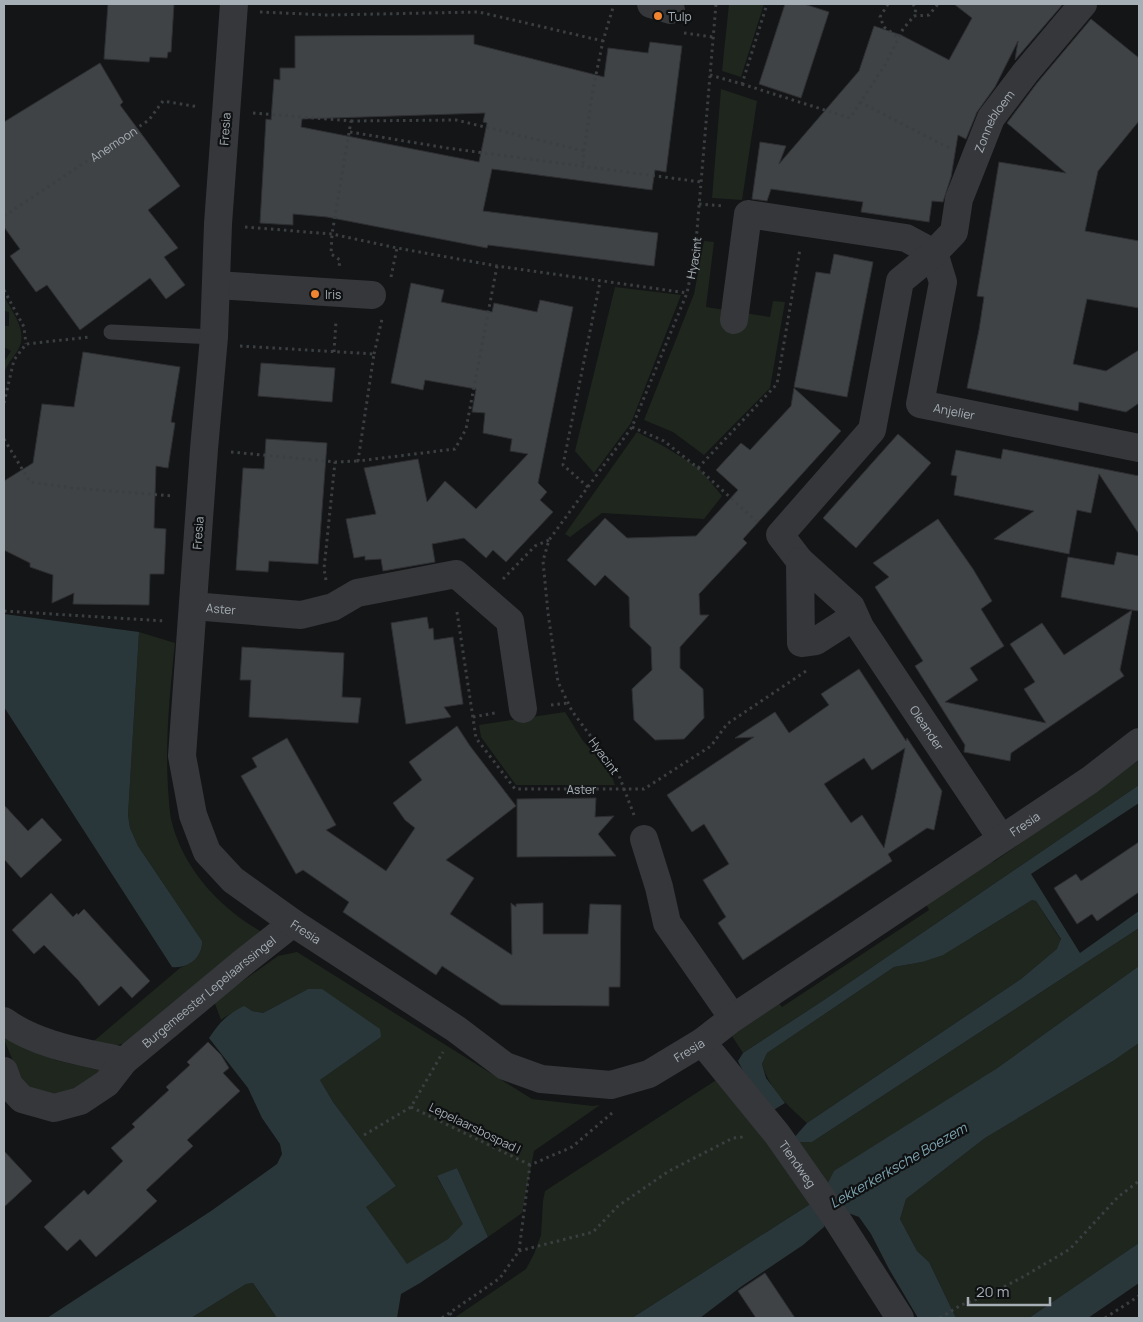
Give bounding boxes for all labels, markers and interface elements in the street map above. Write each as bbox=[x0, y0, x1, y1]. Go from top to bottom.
place label: Tulp bbox=[668, 8, 692, 25]
marker: Tulp bbox=[652, 10, 664, 22]
street label: Zonnebloem bbox=[970, 86, 1018, 155]
street label: Fresia bbox=[215, 112, 235, 146]
street label: Anemoon bbox=[86, 122, 140, 165]
street label: Hyacint bbox=[682, 236, 705, 280]
place label: Iris bbox=[325, 286, 341, 303]
marker: Iris bbox=[309, 288, 321, 300]
street label: Anjelier bbox=[932, 398, 977, 423]
street label: Fresia bbox=[188, 516, 208, 550]
street label: Aster bbox=[205, 599, 237, 618]
street label: Oleander bbox=[906, 702, 949, 754]
street label: Hyacint bbox=[585, 734, 623, 778]
street label: Aster bbox=[566, 781, 597, 798]
street label: Fresia bbox=[1006, 807, 1043, 840]
street label: Fresia bbox=[288, 915, 325, 948]
street label: Burgemeester Lepelaarssingel bbox=[138, 931, 279, 1051]
street label: Fresia bbox=[670, 1034, 707, 1066]
street label: Lepelaarsbospad I bbox=[426, 1098, 524, 1158]
water label: Lekkerkerksche Boezem bbox=[826, 1117, 971, 1212]
street label: Tiendweg bbox=[775, 1137, 820, 1191]
scale bar bbox=[968, 1274, 1050, 1306]
text: 20 m bbox=[976, 1281, 1009, 1302]

